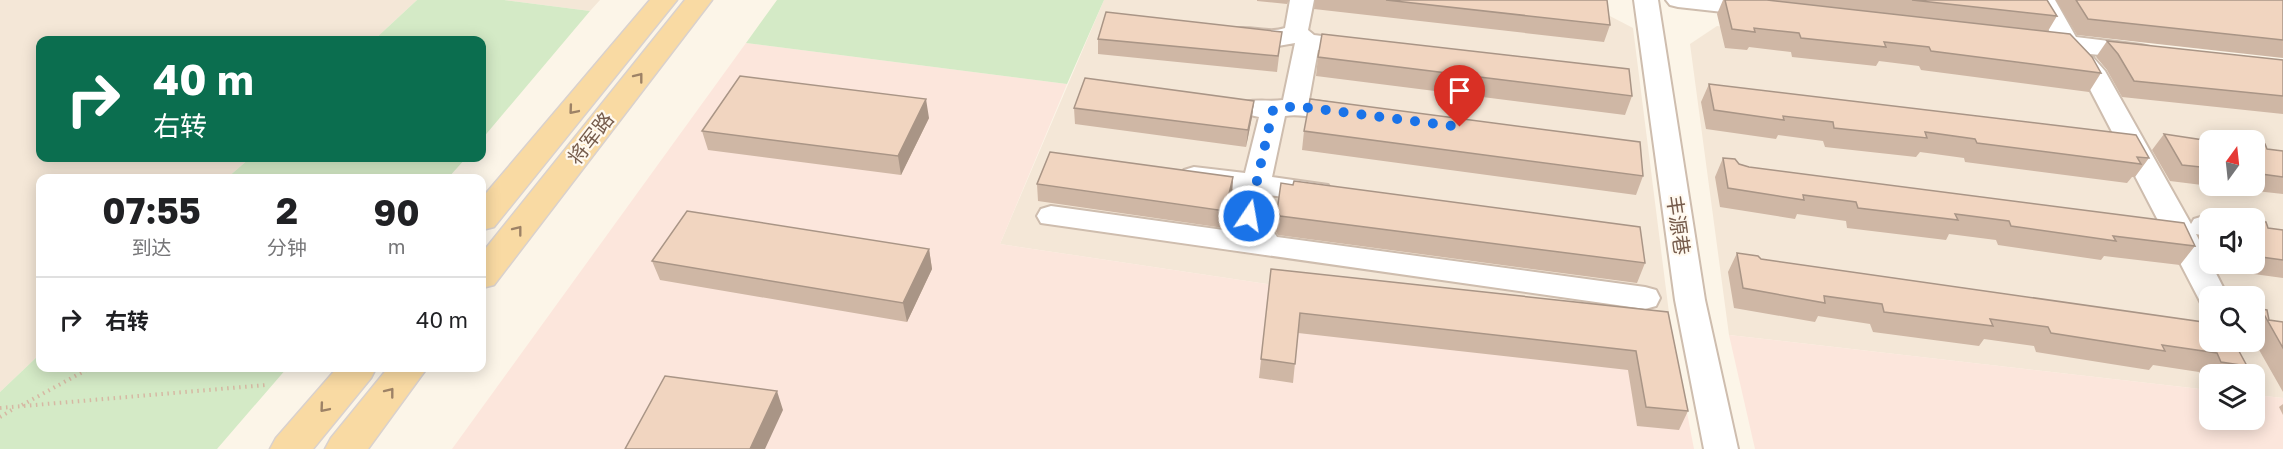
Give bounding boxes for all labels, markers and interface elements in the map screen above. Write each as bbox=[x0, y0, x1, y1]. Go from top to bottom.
text: 40 m bbox=[153, 54, 254, 104]
icon: right bbox=[54, 60, 132, 138]
pin bbox=[1434, 65, 1485, 127]
one-way arrow bbox=[631, 73, 642, 84]
icon: arrive bbox=[1443, 74, 1476, 107]
one-way arrow bbox=[569, 103, 580, 114]
street label: 将军路 bbox=[562, 107, 618, 169]
text: 右转 bbox=[153, 110, 207, 142]
north arrow bbox=[2199, 130, 2265, 196]
map controls bbox=[2199, 130, 2265, 430]
position arrow bbox=[1217, 184, 1281, 248]
text: 07:55 bbox=[102, 189, 201, 232]
text: 2 bbox=[276, 189, 298, 232]
text: 90 bbox=[373, 191, 420, 234]
street label: 丰源巷 bbox=[1663, 194, 1695, 256]
button: sound bbox=[2199, 208, 2265, 274]
one-way arrow bbox=[510, 226, 521, 237]
text: m bbox=[388, 234, 405, 258]
text: 到达 bbox=[132, 235, 172, 259]
text: 分钟 bbox=[267, 235, 307, 259]
button: search bbox=[2199, 286, 2265, 352]
icon: right bbox=[54, 303, 87, 336]
text: 40 m bbox=[416, 306, 468, 333]
text: 右转 bbox=[105, 307, 149, 334]
button: layers bbox=[2199, 364, 2265, 430]
one-way arrow bbox=[383, 388, 394, 399]
one-way arrow bbox=[320, 401, 331, 412]

